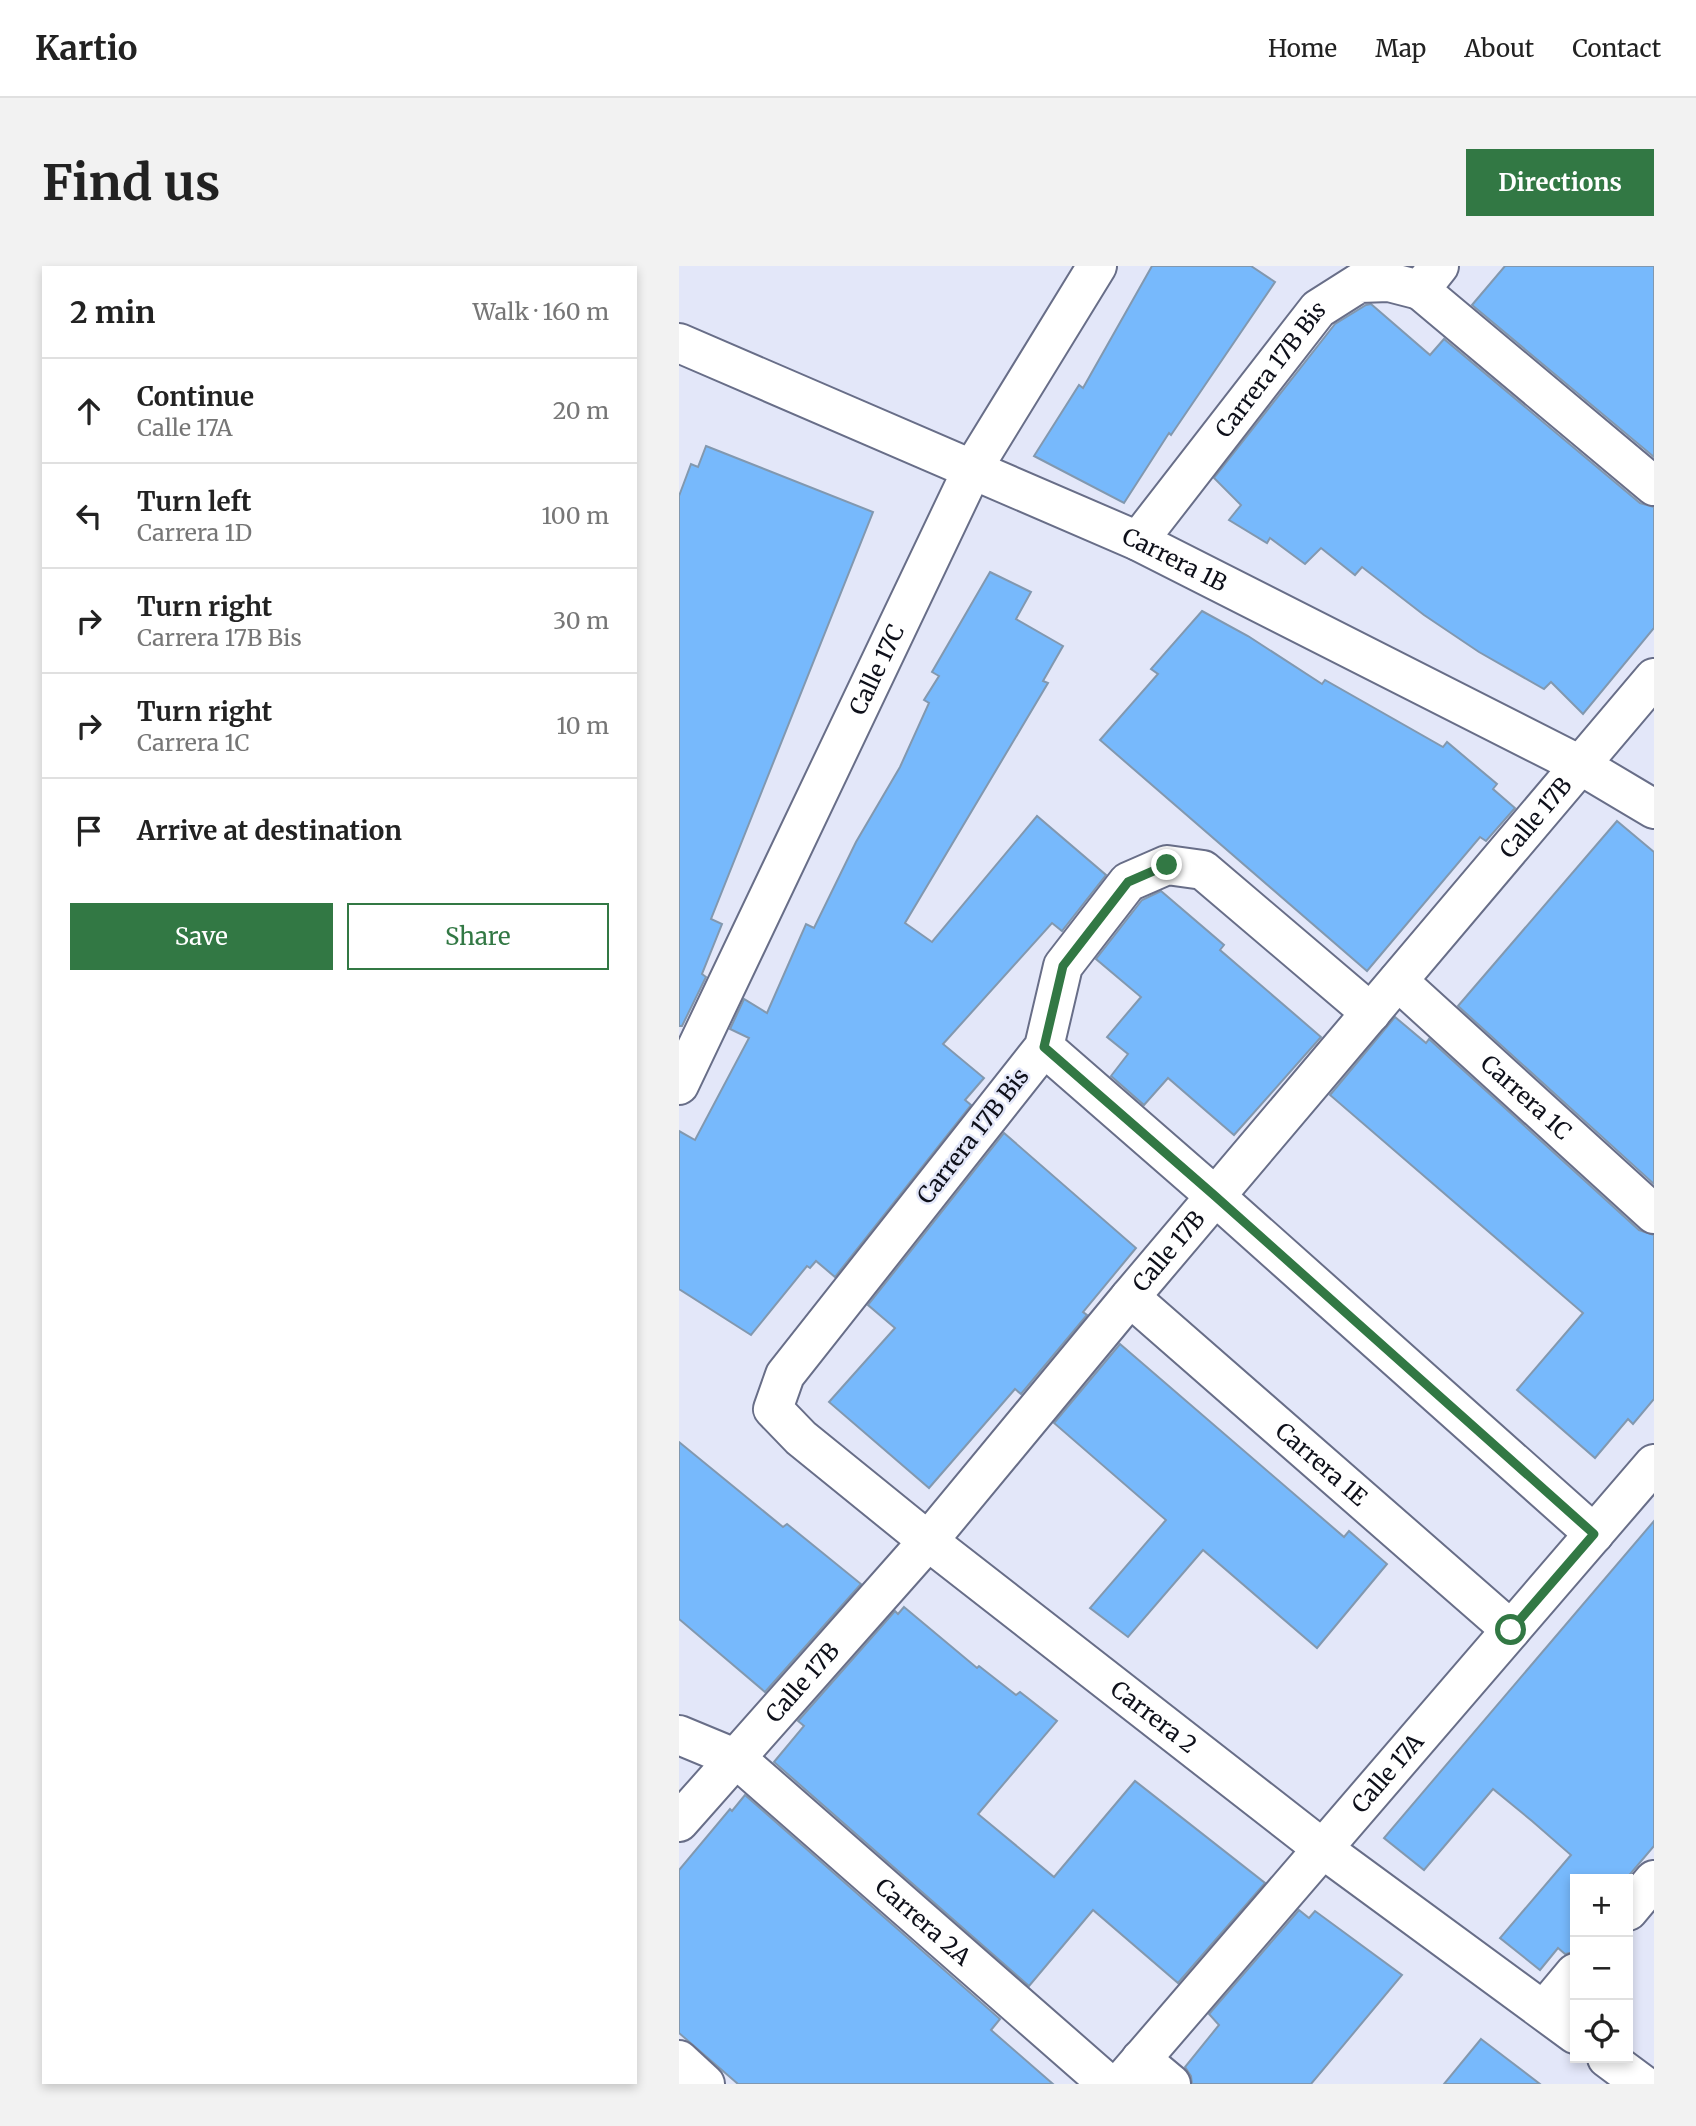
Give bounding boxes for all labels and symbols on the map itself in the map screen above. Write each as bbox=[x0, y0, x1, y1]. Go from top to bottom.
street label: Carrera 17B Bis bbox=[1209, 293, 1330, 443]
street label: Carrera 1B bbox=[1118, 521, 1232, 598]
street label: Calle 17C bbox=[843, 620, 910, 719]
street label: Calle 17B bbox=[1493, 771, 1578, 864]
route end bbox=[1151, 849, 1182, 880]
street label: Carrera 1C bbox=[1475, 1048, 1578, 1146]
street label: Carrera 17B Bis bbox=[910, 1062, 1035, 1210]
street label: Calle 17B bbox=[1126, 1205, 1211, 1297]
street label: Carrera 1E bbox=[1270, 1416, 1374, 1512]
route start bbox=[1495, 1614, 1526, 1645]
street label: Calle 17B bbox=[759, 1637, 845, 1728]
street label: Carrera 2 bbox=[1105, 1674, 1203, 1759]
street label: Calle 17A bbox=[1345, 1727, 1430, 1819]
street label: Carrera 2A bbox=[869, 1872, 978, 1972]

